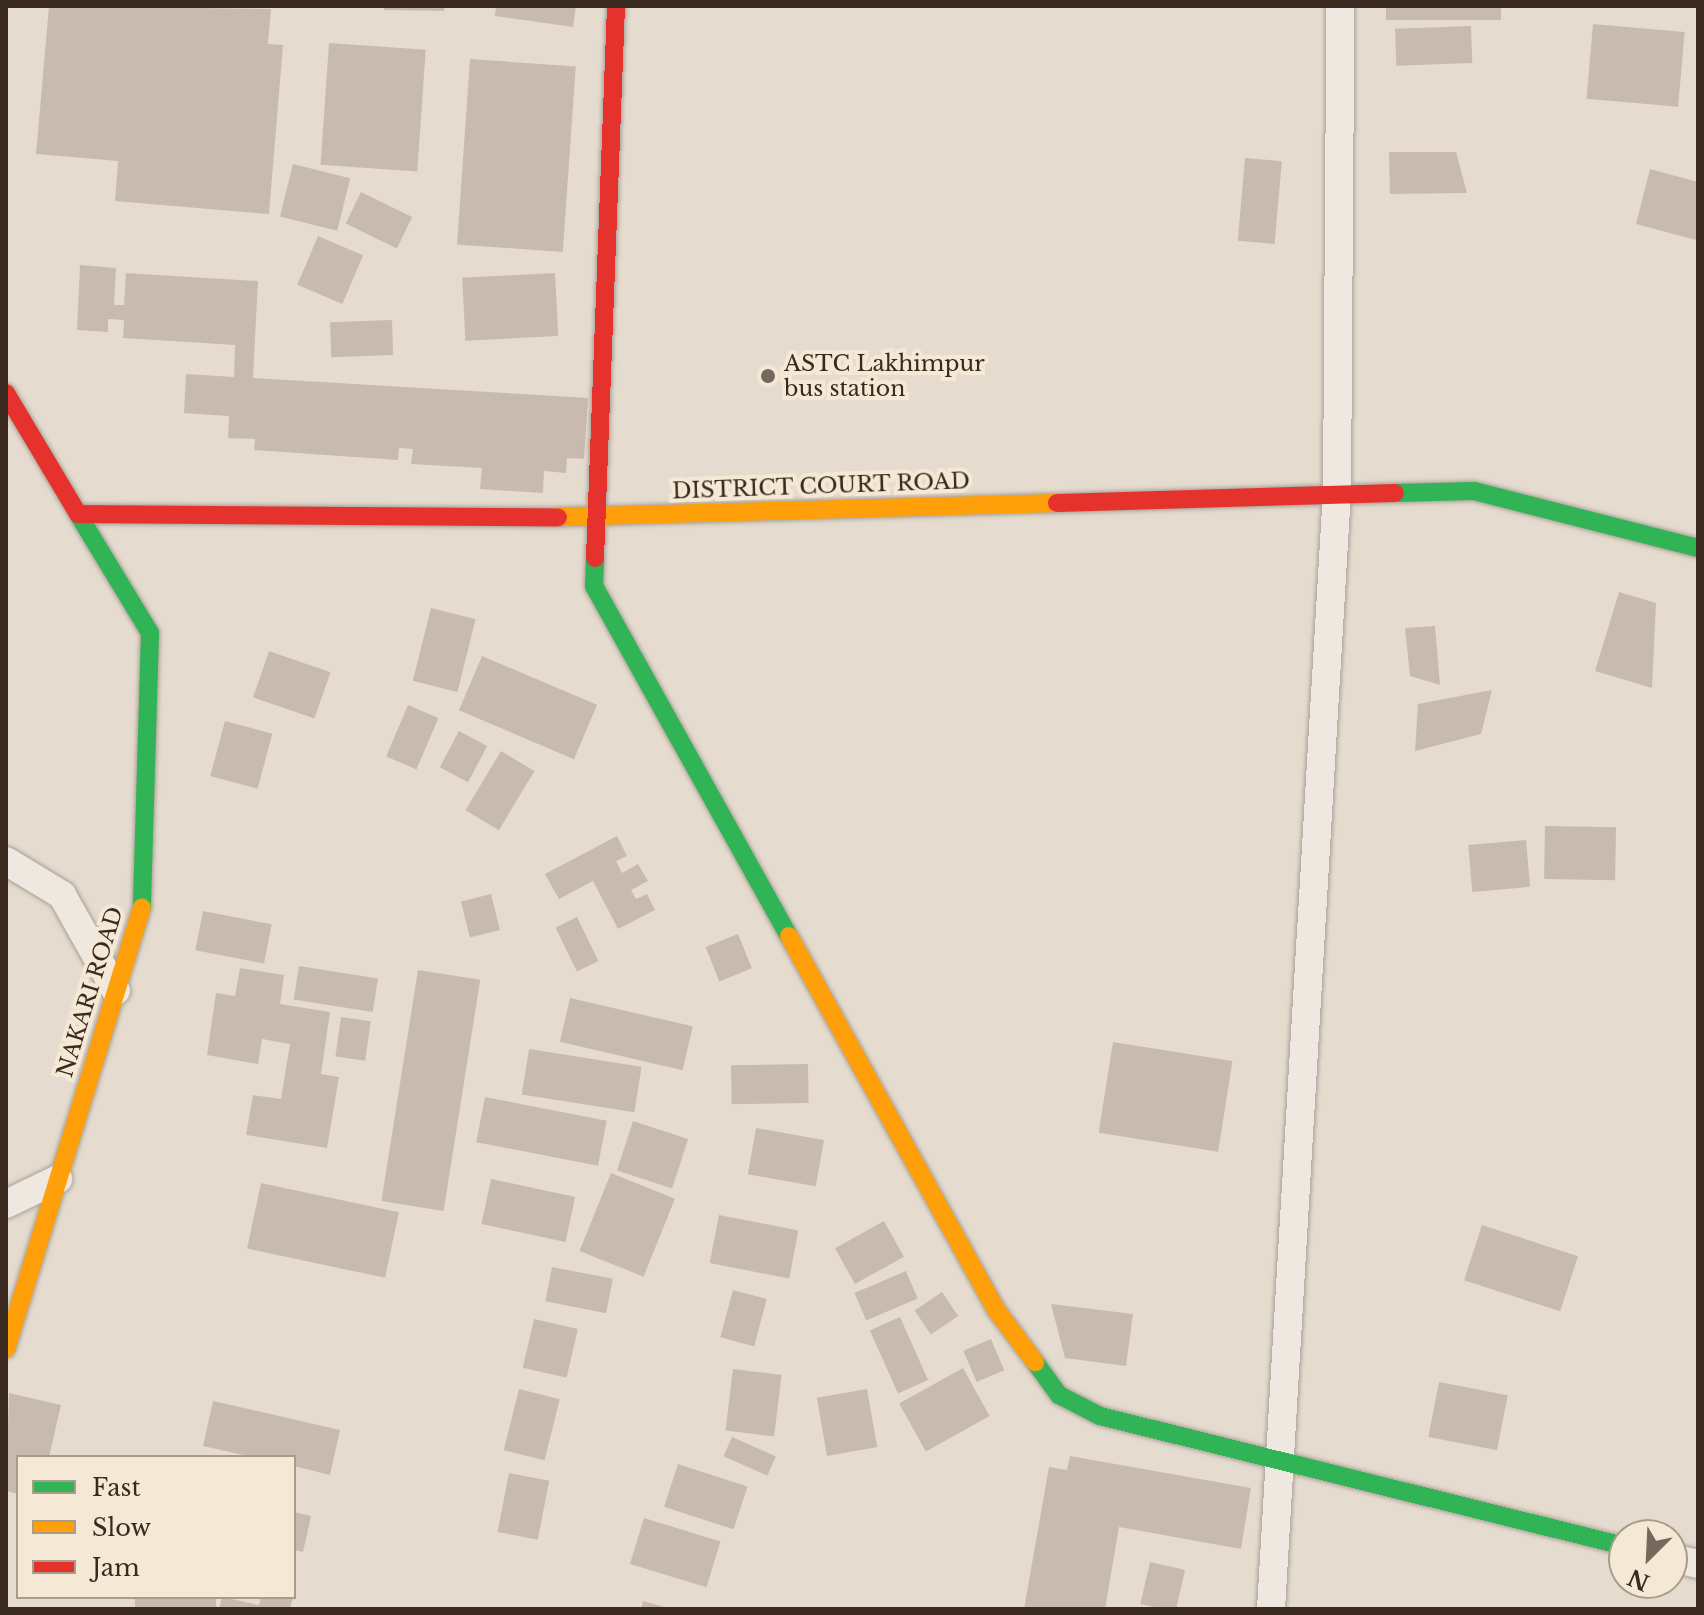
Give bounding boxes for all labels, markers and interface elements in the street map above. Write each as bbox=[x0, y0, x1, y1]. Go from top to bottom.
place label: ASTC Lakhimpur bus station bbox=[784, 350, 985, 402]
marker: ASTC Lakhimpur bus station bbox=[759, 367, 777, 385]
street label: DISTRICT COURT ROAD bbox=[671, 468, 971, 504]
street label: NAKARI ROAD bbox=[52, 904, 128, 1080]
legend bbox=[16, 1455, 296, 1599]
text: Fast bbox=[92, 1473, 140, 1502]
text: Slow bbox=[92, 1513, 151, 1542]
north arrow bbox=[1608, 1519, 1688, 1599]
text: Jam bbox=[92, 1553, 140, 1582]
text: N bbox=[1624, 1563, 1654, 1596]

